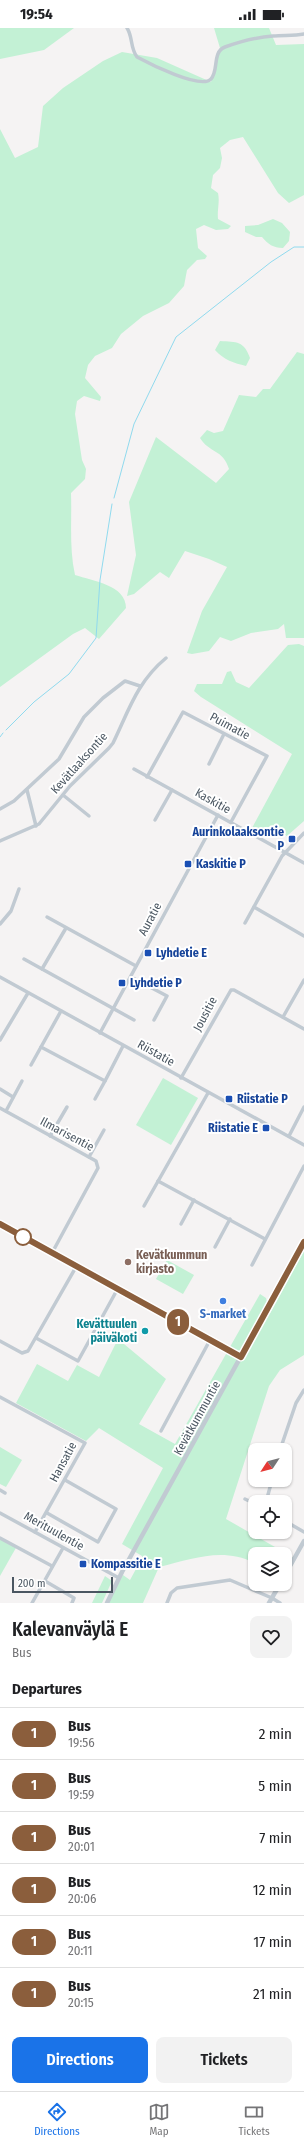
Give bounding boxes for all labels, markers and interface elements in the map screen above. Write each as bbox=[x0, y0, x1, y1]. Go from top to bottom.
text: 19:54 bbox=[20, 5, 53, 23]
street label: Puimatie bbox=[208, 710, 252, 742]
street label: Kevätlaaksontie bbox=[48, 729, 110, 797]
street label: Kaskitie bbox=[193, 785, 233, 817]
place label: Aurinkolaaksontie P bbox=[192, 825, 284, 853]
marker: Aurinkolaaksontie P bbox=[287, 834, 297, 844]
place label: Kaskitie P bbox=[196, 857, 246, 871]
marker: Kaskitie P bbox=[183, 859, 193, 869]
street label: Auratie bbox=[136, 900, 164, 938]
place label: Lyhdetie E bbox=[156, 946, 207, 960]
marker: Lyhdetie E bbox=[143, 948, 153, 958]
place label: Lyhdetie P bbox=[130, 976, 182, 990]
marker: Lyhdetie P bbox=[117, 978, 127, 988]
street label: Jousitie bbox=[190, 994, 220, 1034]
street label: Riistatie bbox=[135, 1037, 177, 1069]
place label: Riistatie P bbox=[237, 1092, 288, 1106]
marker: Riistatie P bbox=[224, 1094, 234, 1104]
street label: Ilmarisentie bbox=[38, 1114, 96, 1154]
place label: Riistatie E bbox=[208, 1121, 258, 1135]
marker: Riistatie E bbox=[261, 1123, 271, 1133]
unlabelled marker bbox=[14, 1228, 32, 1246]
place label: Kevätkummun kirjasto bbox=[136, 1248, 207, 1276]
marker: Kevätkummun kirjasto bbox=[123, 1257, 133, 1267]
marker: S-market bbox=[218, 1296, 228, 1306]
place label: S-market bbox=[200, 1307, 247, 1321]
line badge: 1 bbox=[165, 1309, 191, 1335]
text: 1 bbox=[175, 1313, 181, 1330]
place label: Kevättuulen päiväkoti bbox=[76, 1317, 137, 1345]
marker: Kevättuulen päiväkoti bbox=[140, 1326, 150, 1336]
street label: Kevätkummuntie bbox=[171, 1378, 223, 1458]
street label: Hansatie bbox=[47, 1440, 79, 1484]
north arrow bbox=[248, 1443, 292, 1487]
map controls bbox=[248, 1443, 292, 1591]
button: locate bbox=[248, 1495, 292, 1539]
street label: Merituulentie bbox=[22, 1509, 86, 1553]
button: layers bbox=[248, 1547, 292, 1591]
place label: Kompassitie E bbox=[91, 1557, 161, 1571]
marker: Kompassitie E bbox=[78, 1559, 88, 1569]
scale bar bbox=[12, 1575, 113, 1594]
text: 200 m bbox=[18, 1577, 45, 1590]
button: heart bbox=[250, 1616, 292, 1658]
text: Kalevanväylä E bbox=[12, 1618, 128, 1641]
text: Bus bbox=[12, 1645, 31, 1660]
text: Departures bbox=[12, 1680, 82, 1698]
text: Bus bbox=[68, 1717, 91, 1735]
text: 1 bbox=[31, 1725, 37, 1742]
text: 2 min bbox=[259, 1725, 292, 1743]
text: 19:56 bbox=[68, 1735, 95, 1750]
text: Bus bbox=[68, 1769, 91, 1787]
text: 1 bbox=[31, 1777, 37, 1794]
text: 5 min bbox=[258, 1777, 292, 1795]
text: 19:59 bbox=[68, 1787, 94, 1802]
text: Bus bbox=[68, 1821, 91, 1839]
text: 1 bbox=[31, 1829, 37, 1846]
text: 7 min bbox=[259, 1829, 292, 1847]
text: 20:01 bbox=[68, 1839, 95, 1854]
text: Bus bbox=[68, 1873, 91, 1891]
text: 1 bbox=[31, 1881, 37, 1898]
text: 12 min bbox=[253, 1881, 292, 1899]
text: 20:06 bbox=[68, 1891, 96, 1906]
text: Bus bbox=[68, 1925, 91, 1943]
text: 1 bbox=[31, 1933, 37, 1950]
text: 17 min bbox=[253, 1933, 292, 1951]
text: 20:11 bbox=[68, 1943, 93, 1958]
text: Bus bbox=[68, 1977, 91, 1995]
text: 1 bbox=[31, 1985, 37, 2002]
text: 21 min bbox=[253, 1985, 292, 2003]
text: 20:15 bbox=[68, 1995, 94, 2010]
button: Directions bbox=[12, 2037, 148, 2083]
button: Tickets bbox=[156, 2037, 292, 2083]
tab: Directions bbox=[34, 2101, 80, 2138]
tab: Map bbox=[148, 2101, 170, 2138]
tab: Tickets bbox=[238, 2101, 270, 2138]

